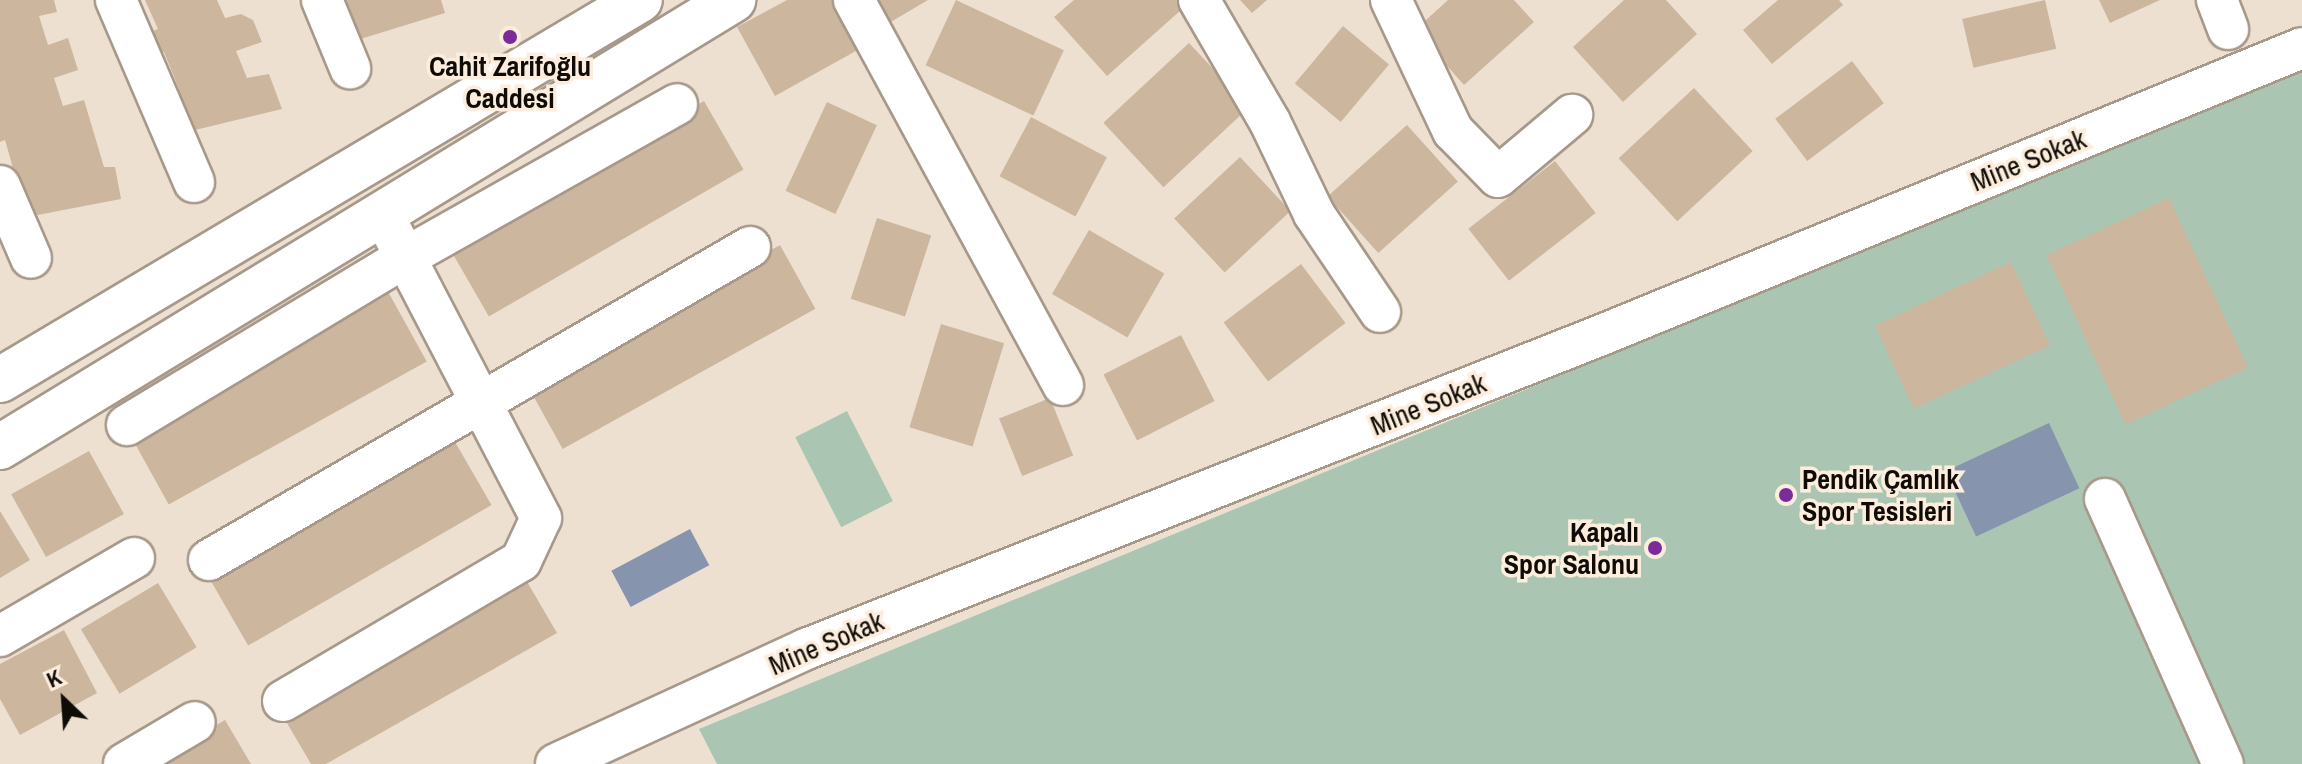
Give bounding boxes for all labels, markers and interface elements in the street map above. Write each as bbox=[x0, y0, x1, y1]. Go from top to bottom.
marker: Cahit Zarifoğlu Caddesi bbox=[501, 28, 519, 46]
place label: Cahit Zarifoğlu Caddesi bbox=[429, 49, 591, 115]
street label: Mine Sokak bbox=[1966, 122, 2090, 198]
street label: Mine Sokak bbox=[1366, 366, 1490, 442]
place label: Pendik Çamlık Spor Tesisleri bbox=[1802, 462, 1959, 528]
marker: Pendik Çamlık Spor Tesisleri bbox=[1777, 486, 1795, 504]
place label: Kapalı Spor Salonu bbox=[1504, 515, 1639, 581]
marker: Kapalı Spor Salonu bbox=[1646, 539, 1664, 557]
street label: Mine Sokak bbox=[764, 604, 888, 682]
north arrow bbox=[24, 660, 104, 740]
text: K bbox=[42, 662, 66, 695]

